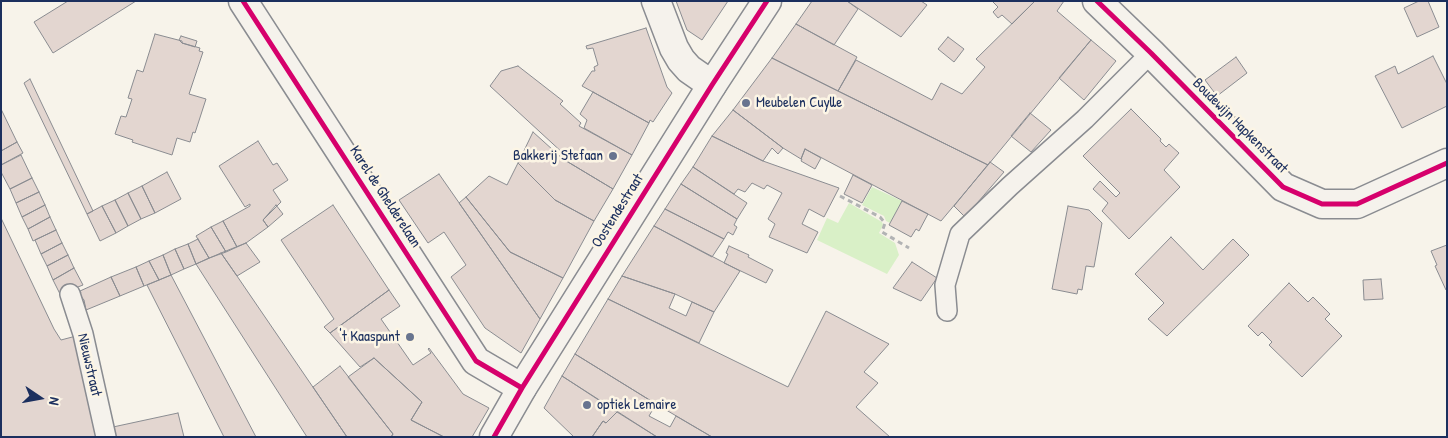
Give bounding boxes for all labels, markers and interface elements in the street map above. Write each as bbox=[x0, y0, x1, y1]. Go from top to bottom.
street label: Boudewijn Hapkenstraat bbox=[1189, 75, 1291, 177]
place label: Meubelen Cuylle bbox=[756, 94, 842, 112]
marker: Meubelen Cuylle bbox=[740, 97, 752, 109]
street label: Karel de Ghelderelaan bbox=[345, 143, 425, 251]
place label: Bakkerij Stefaan bbox=[513, 147, 603, 165]
marker: Bakkerij Stefaan bbox=[607, 150, 619, 162]
street label: Oostendestraat bbox=[588, 171, 648, 251]
place label: 't Kaaspunt bbox=[339, 328, 400, 346]
marker: 't Kaaspunt bbox=[404, 331, 416, 343]
street label: Nieuwstraat bbox=[73, 332, 105, 398]
north arrow bbox=[15, 373, 65, 423]
text: N bbox=[45, 396, 65, 407]
place label: optiek Lemaire bbox=[597, 396, 676, 414]
marker: optiek Lemaire bbox=[581, 399, 593, 411]

